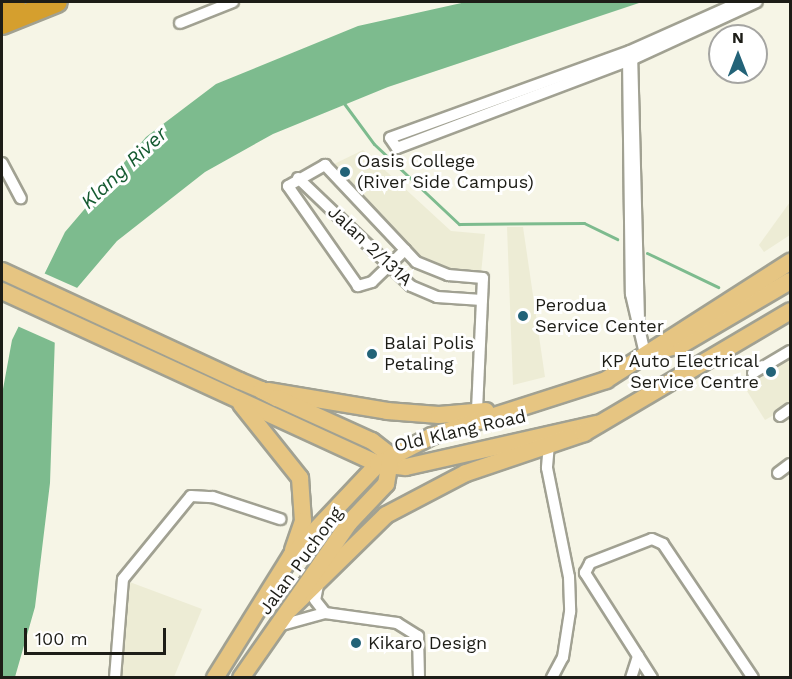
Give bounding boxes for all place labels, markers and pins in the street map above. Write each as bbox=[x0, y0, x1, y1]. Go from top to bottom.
place label: Oasis College (River Side Campus) bbox=[357, 151, 534, 194]
marker: Oasis College (River Side Campus) bbox=[338, 165, 352, 179]
place label: Perodua Service Center bbox=[535, 295, 664, 338]
marker: Perodua Service Center bbox=[516, 309, 530, 323]
place label: Balai Polis Petaling bbox=[384, 333, 474, 376]
marker: Balai Polis Petaling bbox=[365, 347, 379, 361]
place label: KP Auto Electrical Service Centre bbox=[600, 351, 759, 394]
marker: KP Auto Electrical Service Centre bbox=[764, 365, 778, 379]
place label: Kikaro Design bbox=[368, 632, 487, 654]
marker: Kikaro Design bbox=[349, 636, 363, 650]

